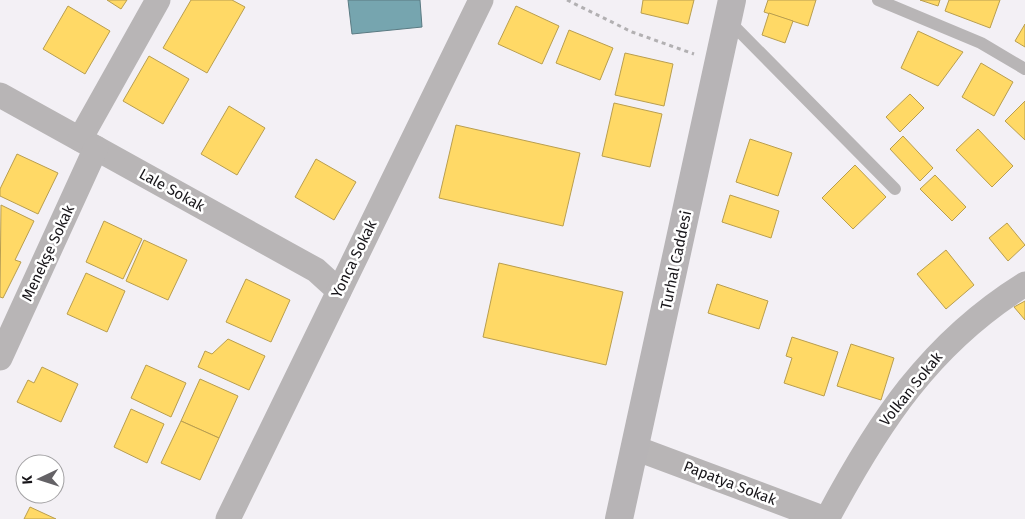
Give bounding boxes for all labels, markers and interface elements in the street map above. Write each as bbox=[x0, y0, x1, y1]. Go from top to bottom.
street label: Lale Sokak bbox=[136, 165, 208, 215]
street label: Menekşe Sokak bbox=[18, 202, 78, 304]
street label: Turhal Caddesi bbox=[657, 209, 695, 311]
street label: Yonca Sokak bbox=[327, 217, 381, 301]
street label: Volkan Sokak bbox=[876, 348, 946, 430]
north arrow bbox=[15, 454, 65, 504]
street label: Papatya Sokak bbox=[681, 457, 779, 509]
text: K bbox=[19, 474, 36, 485]

